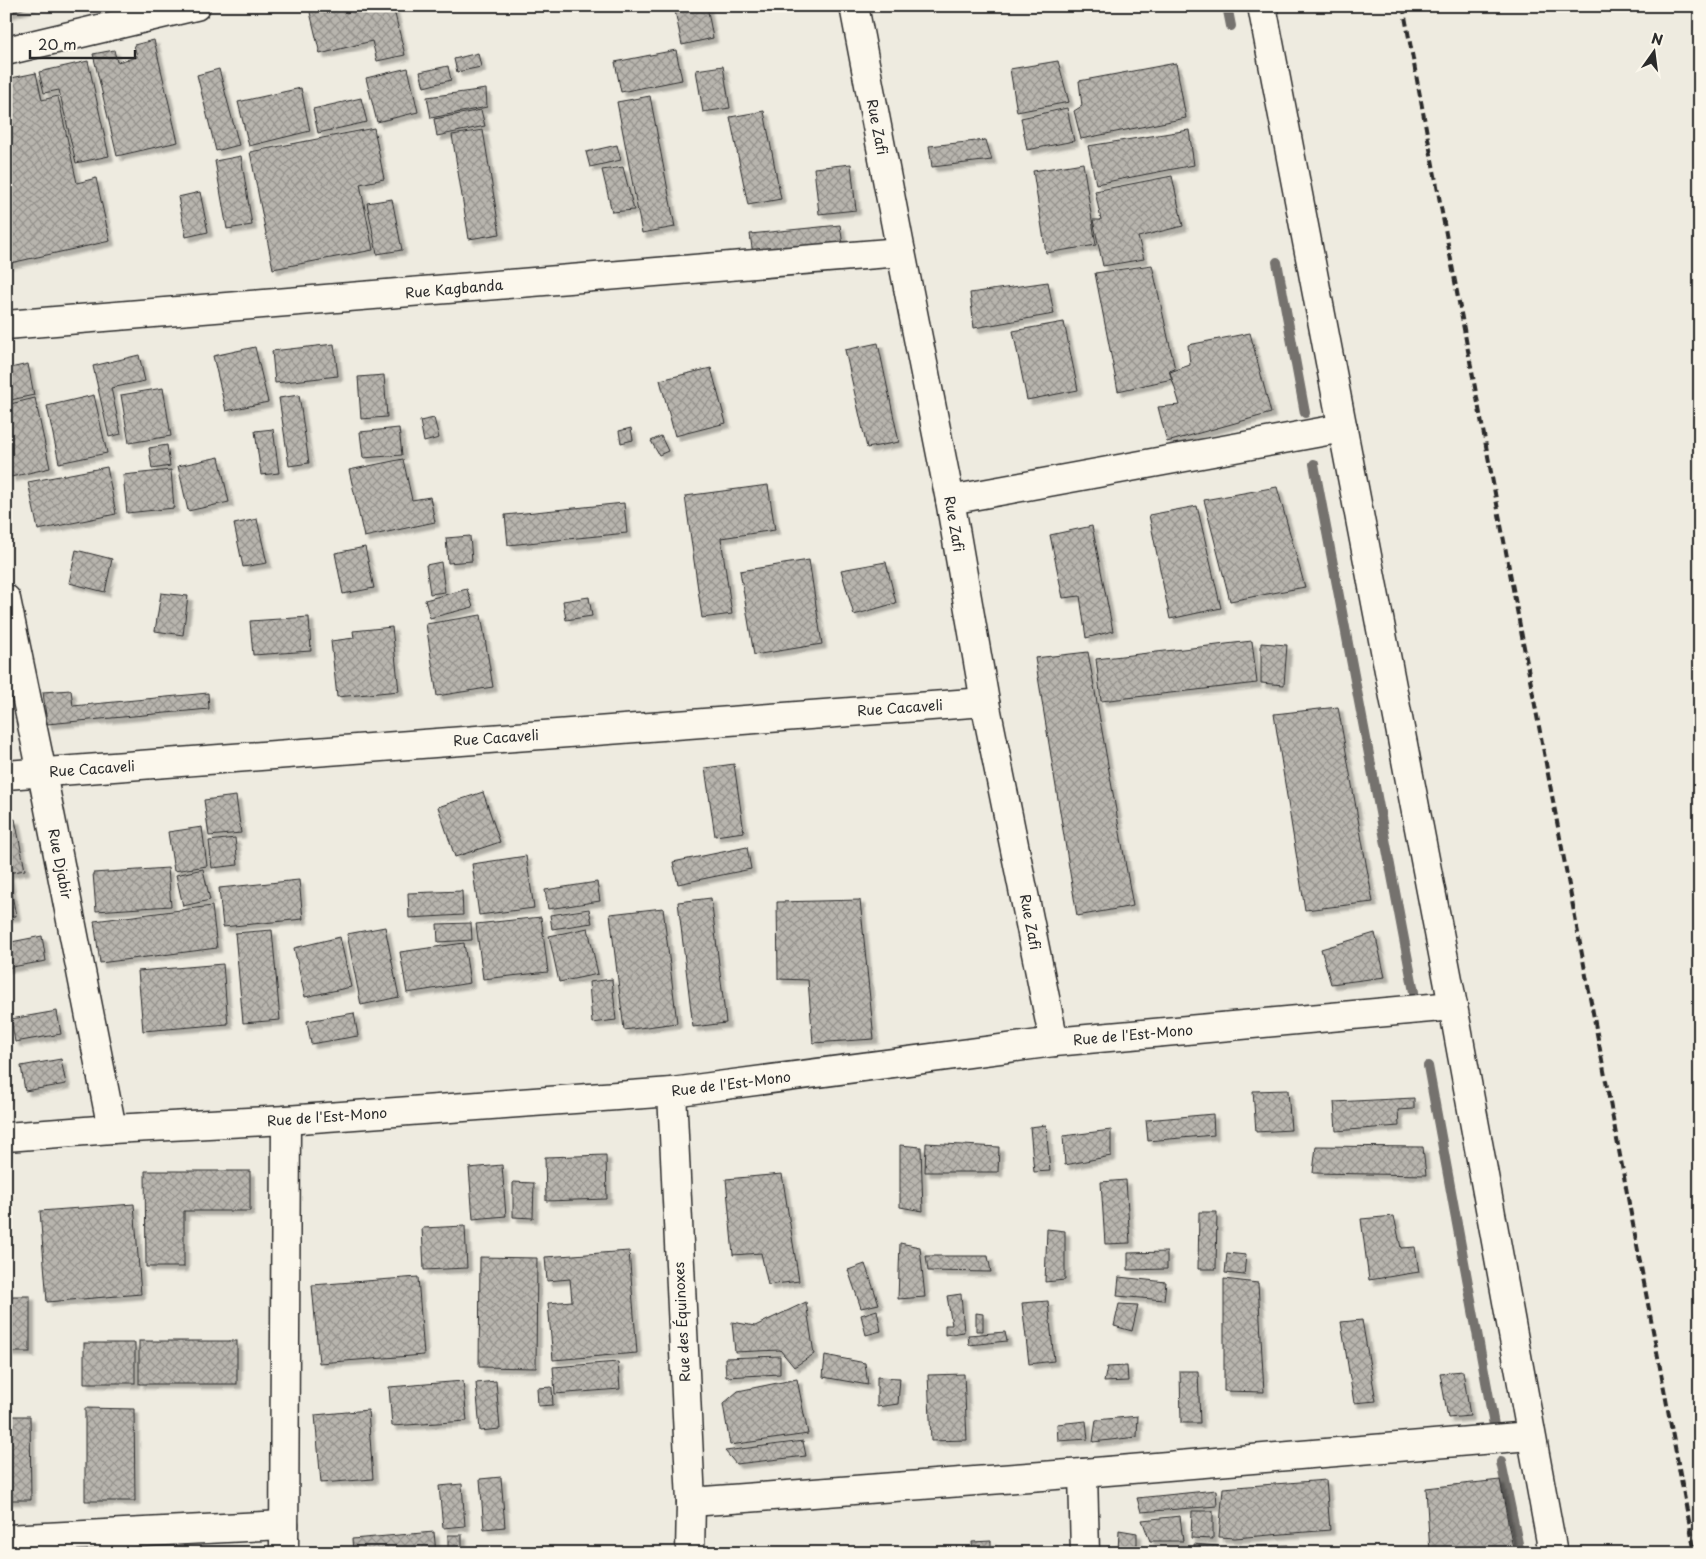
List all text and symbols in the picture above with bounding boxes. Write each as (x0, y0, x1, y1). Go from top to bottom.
text: N (1649, 27, 1665, 50)
scale bar (30, 28, 135, 60)
north arrow (1628, 28, 1678, 78)
text: 20 m (38, 32, 77, 55)
street label: Rue Zafi (862, 97, 893, 157)
street label: Rue Kagbanda (404, 274, 504, 303)
street label: Rue Zafi (939, 494, 970, 554)
street label: Rue Cacaveli (856, 694, 944, 721)
street label: Rue Cacaveli (452, 724, 540, 751)
street label: Rue Cacaveli (48, 755, 136, 782)
street label: Rue Djabir (43, 827, 78, 902)
street label: Rue Zafi (1015, 892, 1046, 952)
street label: Rue de l'Est-Mono (1072, 1019, 1194, 1050)
street label: Rue de l'Est-Mono (670, 1066, 792, 1101)
street label: Rue de l'Est-Mono (266, 1102, 388, 1131)
street label: Rue des Équinoxes (668, 1261, 695, 1383)

